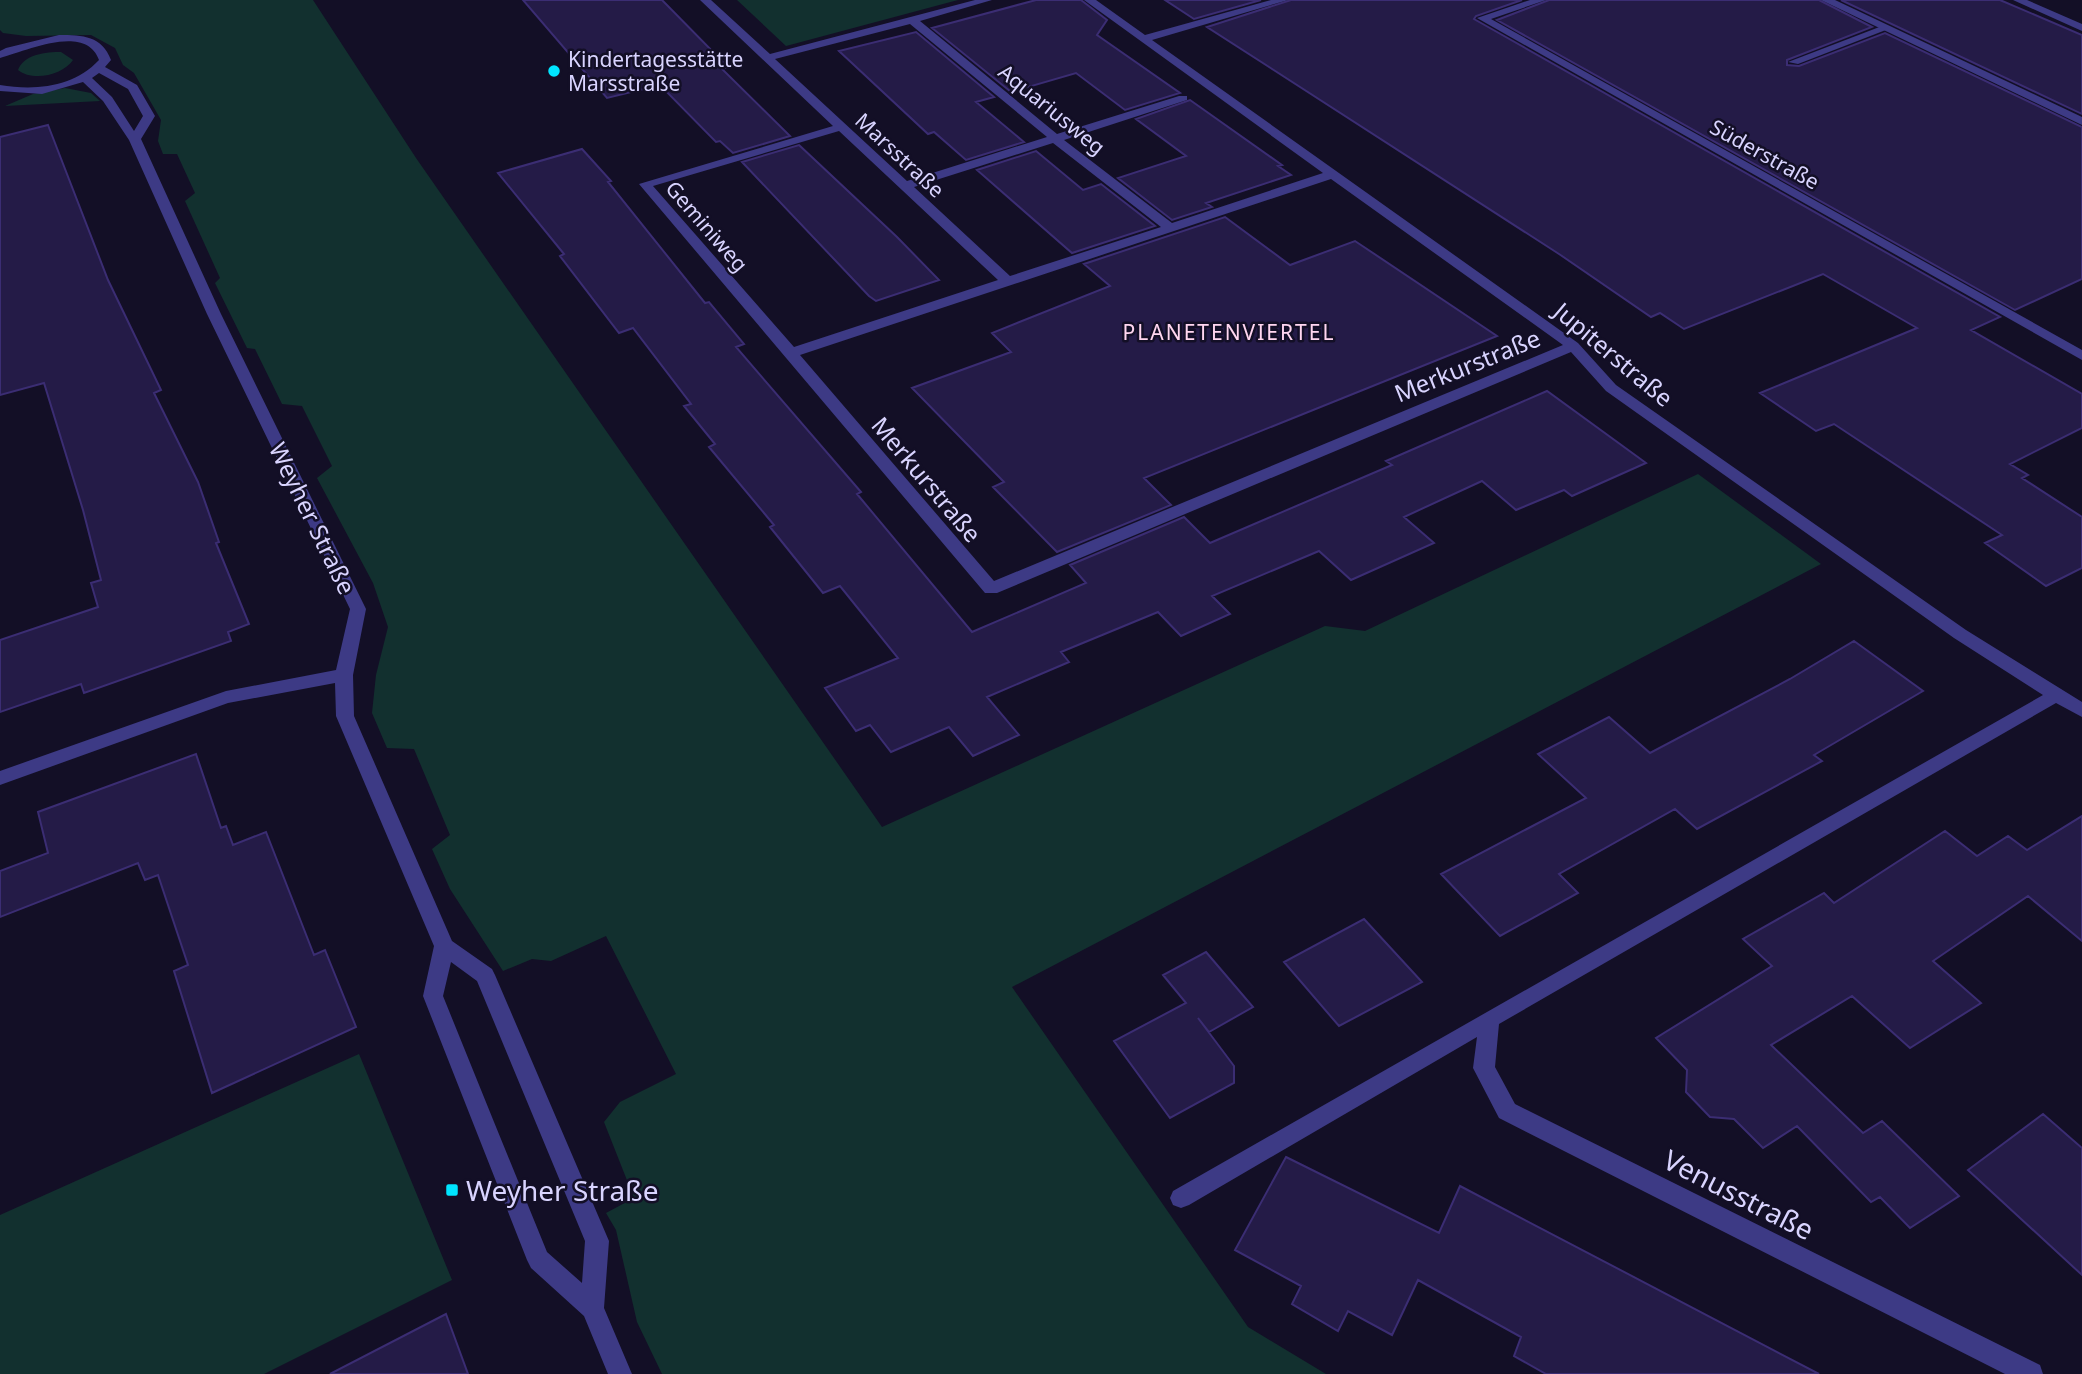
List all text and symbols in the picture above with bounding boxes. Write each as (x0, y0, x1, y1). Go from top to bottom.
place label: Kindertagesstätte Marsstraße (568, 45, 743, 97)
street label: Aquariusweg (993, 57, 1111, 161)
marker: Kindertagesstätte Marsstraße (546, 63, 562, 79)
street label: Marsstraße (849, 106, 951, 204)
street label: Süderstraße (1705, 112, 1825, 196)
street label: Geminiweg (660, 175, 754, 277)
street label: Jupiterstraße (1546, 293, 1681, 414)
district label: PLANETENVIERTEL (1123, 318, 1335, 346)
street label: Merkurstraße (1389, 321, 1545, 409)
street label: Merkurstraße (865, 409, 989, 549)
street label: Weyher Straße (262, 437, 364, 599)
street label: Venusstraße (1657, 1140, 1821, 1248)
place label: Weyher Straße (466, 1171, 659, 1209)
marker: Weyher Straße (444, 1182, 460, 1198)

